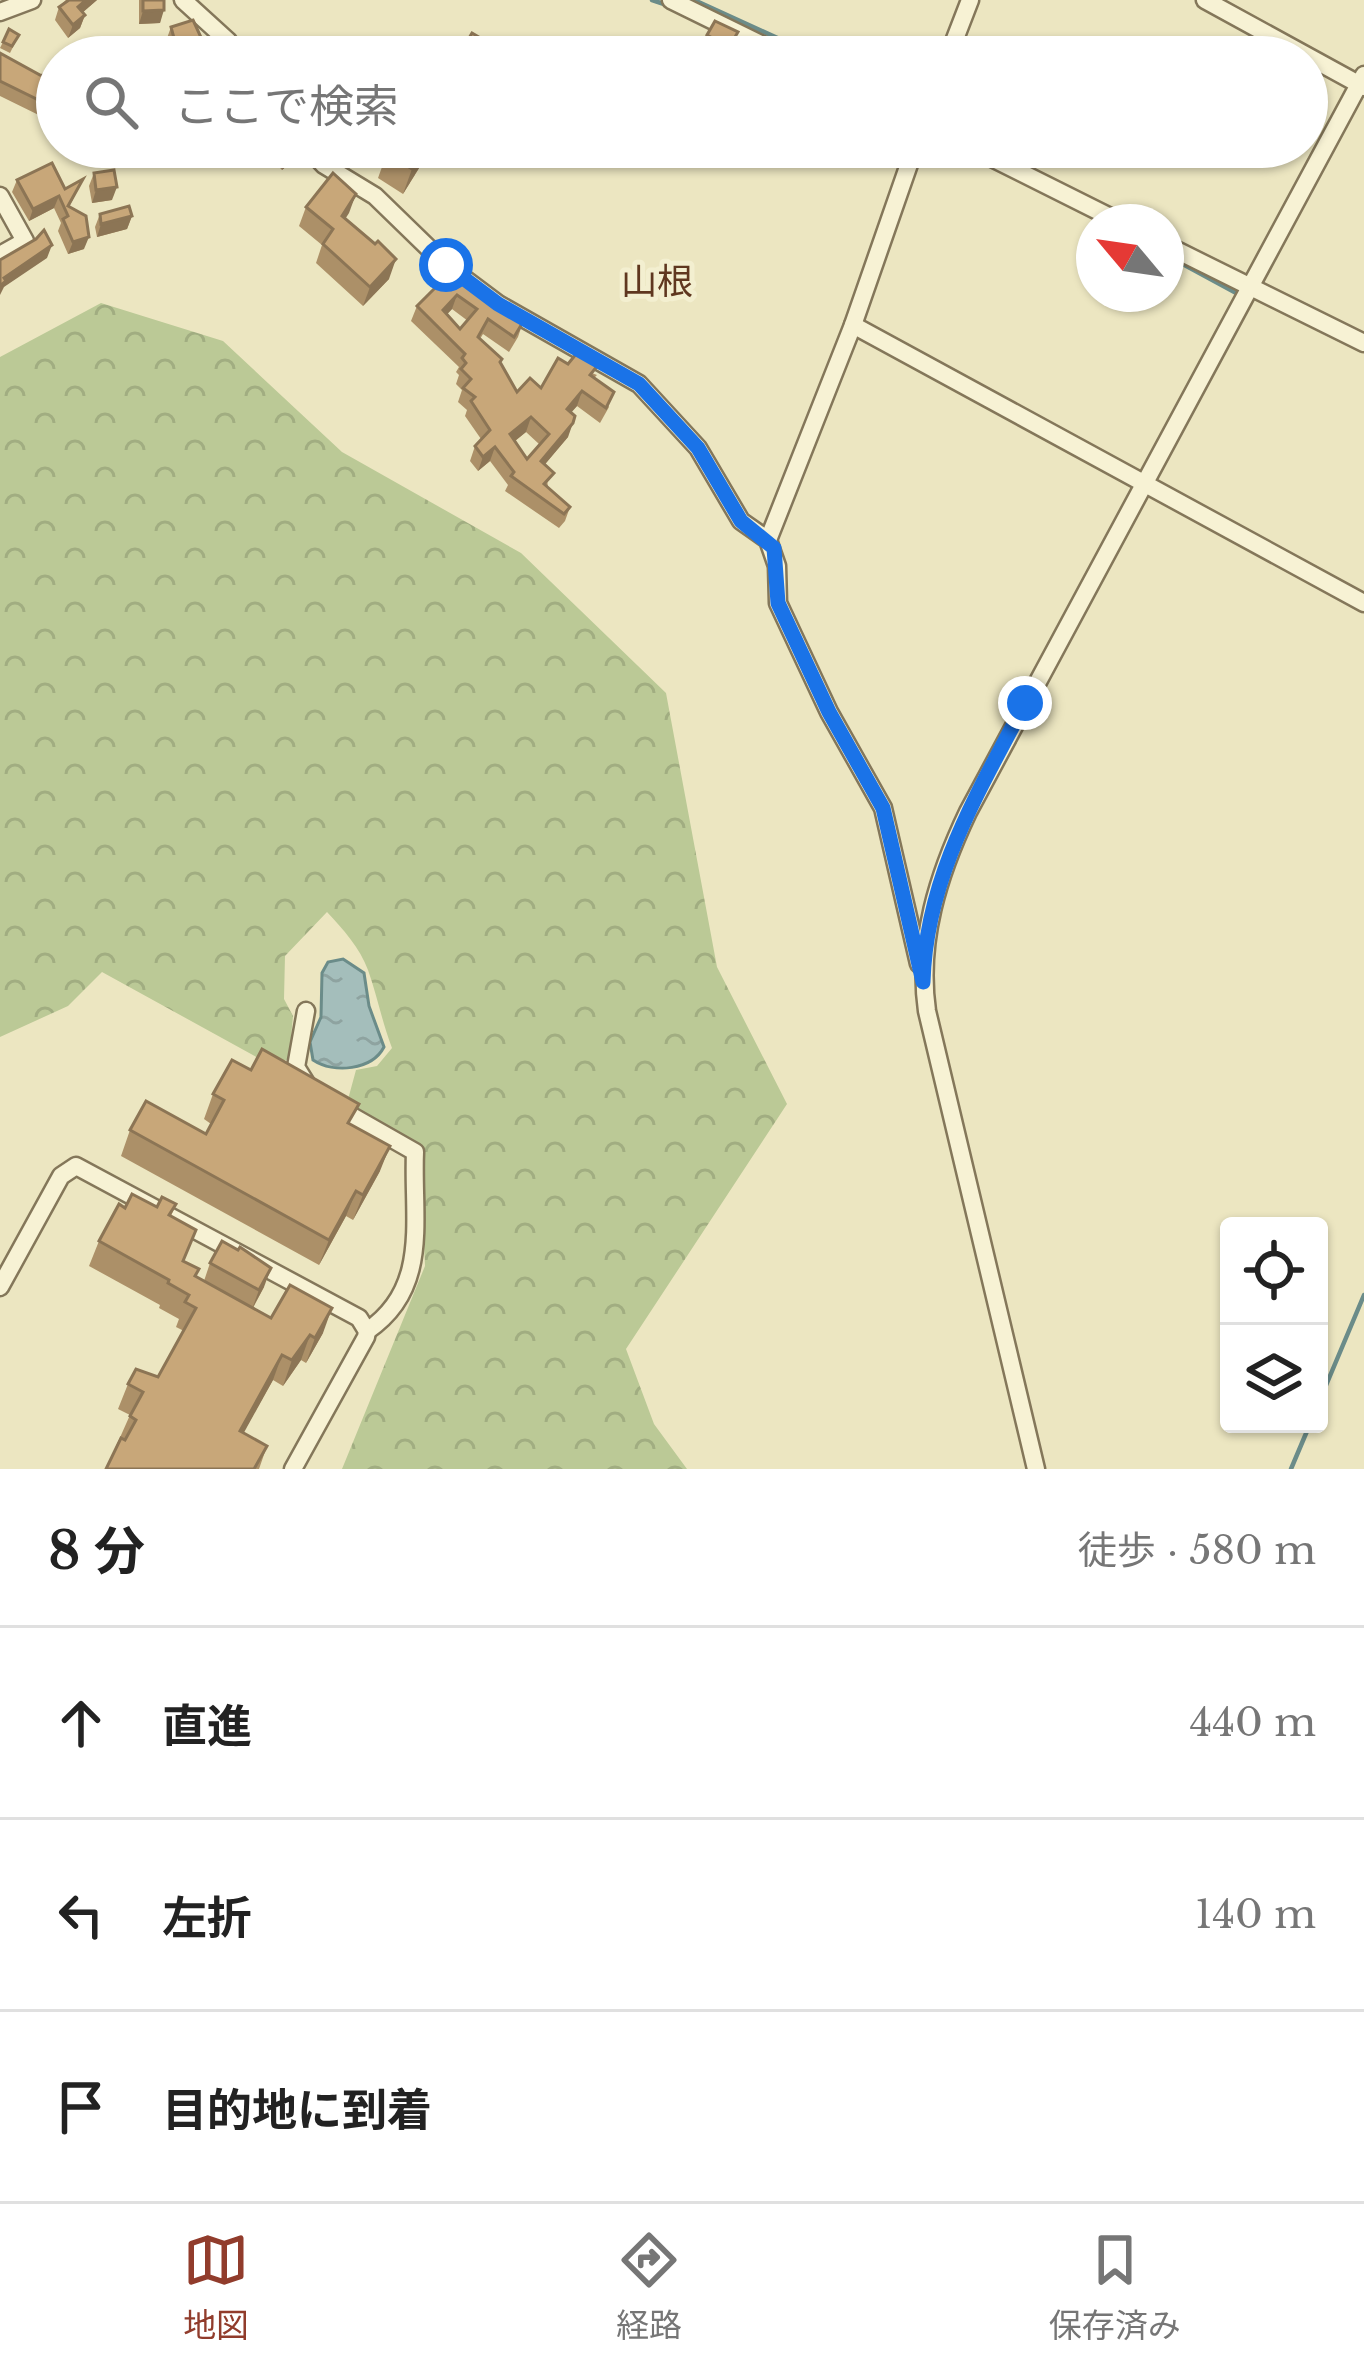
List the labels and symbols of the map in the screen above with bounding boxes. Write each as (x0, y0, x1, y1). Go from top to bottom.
north arrow (1076, 204, 1184, 312)
route start (419, 238, 473, 292)
district label: 山根 (621, 259, 693, 304)
route end (998, 676, 1052, 730)

